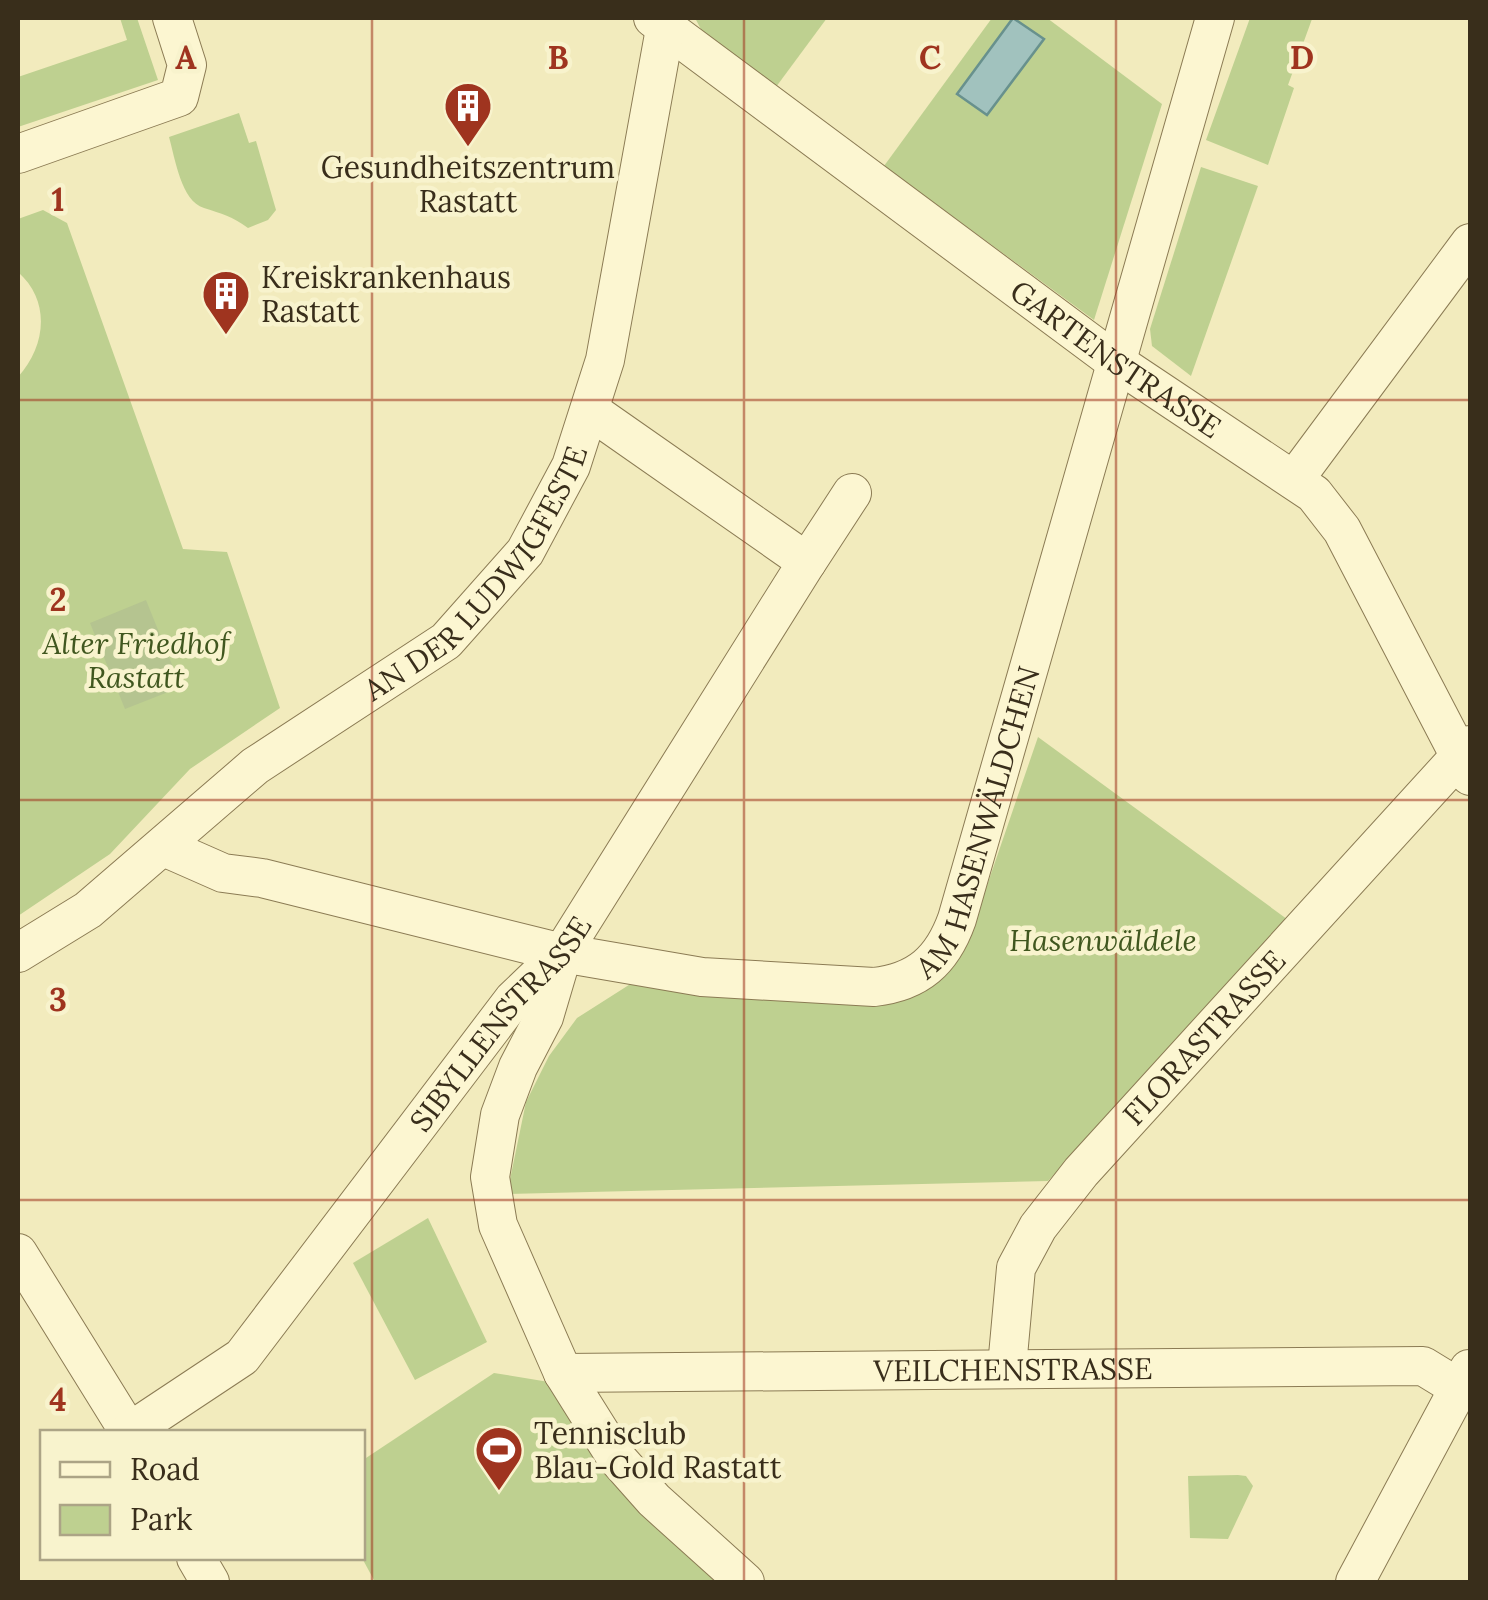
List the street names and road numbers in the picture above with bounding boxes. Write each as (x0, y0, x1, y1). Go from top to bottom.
street label: GARTENSTRASSE (1003, 271, 1229, 446)
street label: AN DER LUDWIGFESTE (356, 441, 595, 709)
street label: AM HASENWÄLDCHEN (907, 662, 1047, 987)
street label: SIBYLLENSTRASSE (401, 909, 600, 1139)
street label: FLORASTRASSE (1114, 942, 1293, 1133)
street label: VEILCHENSTRASSE (872, 1349, 1153, 1389)

